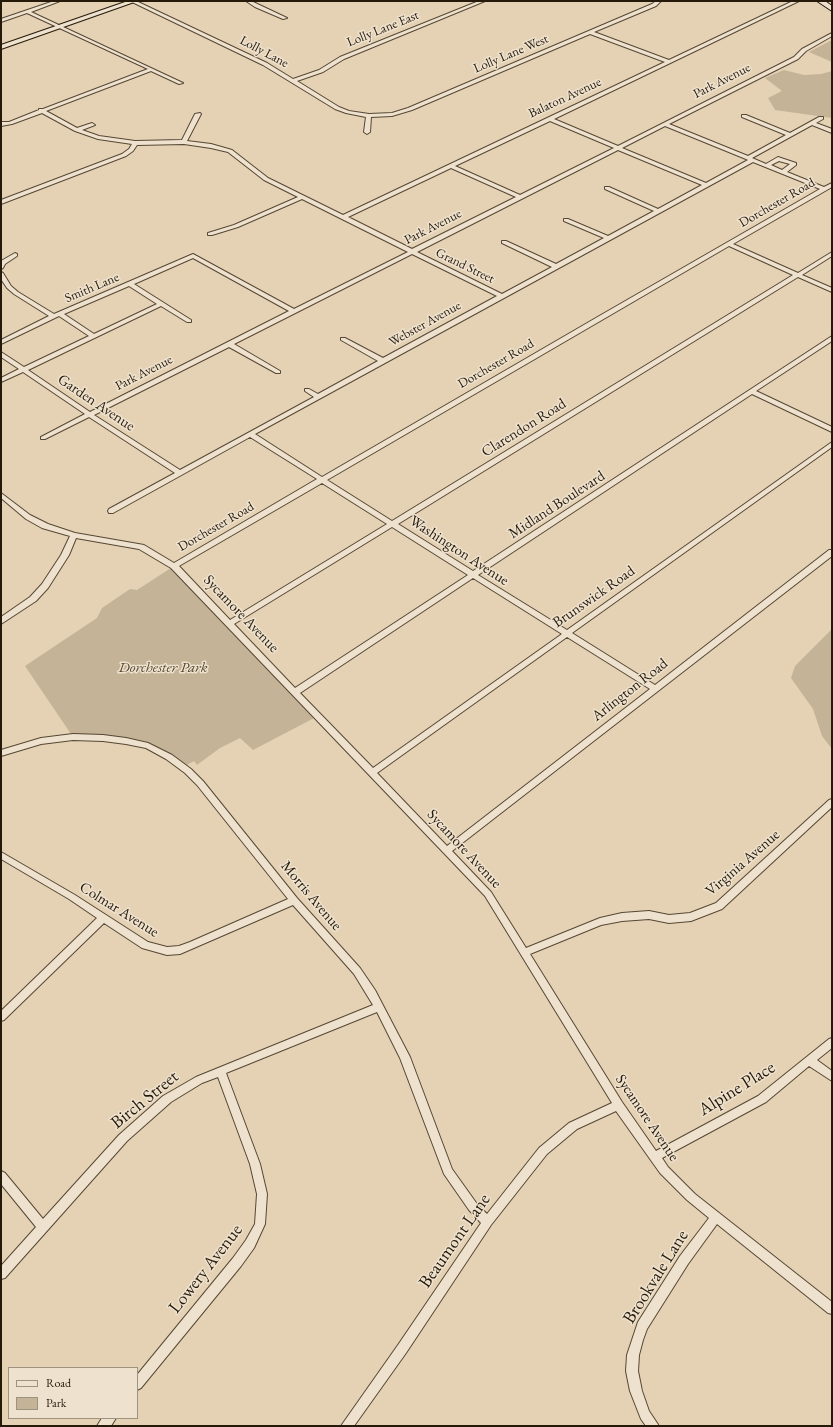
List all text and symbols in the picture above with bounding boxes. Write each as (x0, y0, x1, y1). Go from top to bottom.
street label: Lolly Lane East (345, 8, 421, 50)
street label: Lolly Lane West (471, 31, 551, 77)
street label: Lolly Lane (237, 33, 291, 71)
street label: Park Avenue (691, 60, 753, 102)
street label: Balaton Avenue (526, 74, 604, 122)
street label: Dorchester Road (736, 175, 818, 231)
street label: Park Avenue (402, 206, 464, 248)
street label: Grand Street (433, 245, 497, 287)
street label: Smith Lane (63, 270, 121, 306)
street label: Webster Avenue (386, 298, 464, 350)
street label: Dorchester Road (455, 336, 537, 392)
street label: Park Avenue (113, 352, 175, 394)
street label: Garden Avenue (54, 371, 138, 435)
street label: Clarendon Road (478, 395, 570, 461)
street label: Midland Boulevard (505, 467, 609, 543)
street label: Dorchester Road (175, 499, 257, 555)
street label: Washington Avenue (406, 512, 512, 590)
street label: Brunswick Road (550, 562, 638, 632)
street label: Sycamore Avenue (199, 571, 283, 657)
street label: Arlington Road (588, 655, 672, 725)
park label: Dorchester Park (118, 659, 208, 677)
street label: Sycamore Avenue (423, 806, 505, 892)
street label: Virginia Avenue (702, 826, 784, 900)
street label: Morris Avenue (277, 858, 345, 934)
street label: Colmar Avenue (76, 878, 162, 942)
street label: Alpine Place (695, 1057, 779, 1121)
street label: Birch Street (107, 1066, 183, 1134)
street label: Sycamore Avenue (611, 1071, 683, 1165)
street label: Beaumont Lane (415, 1190, 495, 1292)
street label: Lowery Avenue (164, 1220, 248, 1318)
street label: Brookvale Lane (619, 1226, 693, 1328)
legend (8, 1367, 138, 1419)
text: Road (46, 1375, 71, 1391)
text: Park (46, 1395, 66, 1411)

